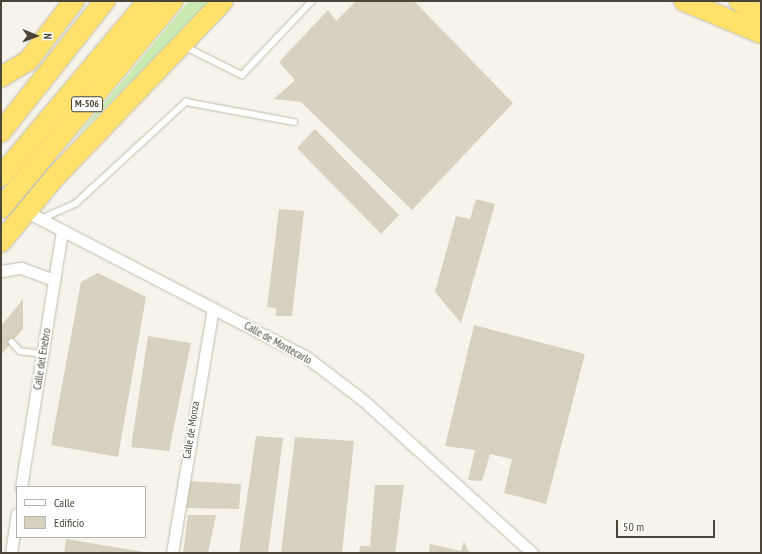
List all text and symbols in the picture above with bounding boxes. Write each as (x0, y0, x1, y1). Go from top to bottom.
north arrow (16, 16, 56, 56)
text: N (41, 33, 55, 39)
road number: M-506 (71, 96, 103, 112)
street label: Calle de Montecarlo (242, 319, 314, 367)
street label: Calle del Enebro (31, 327, 53, 391)
street label: Calle de Monza (180, 400, 202, 460)
legend (16, 486, 146, 538)
text: Calle (54, 495, 75, 510)
scale bar (618, 512, 717, 538)
text: Edificio (54, 515, 84, 530)
text: 50 m (623, 519, 644, 534)

